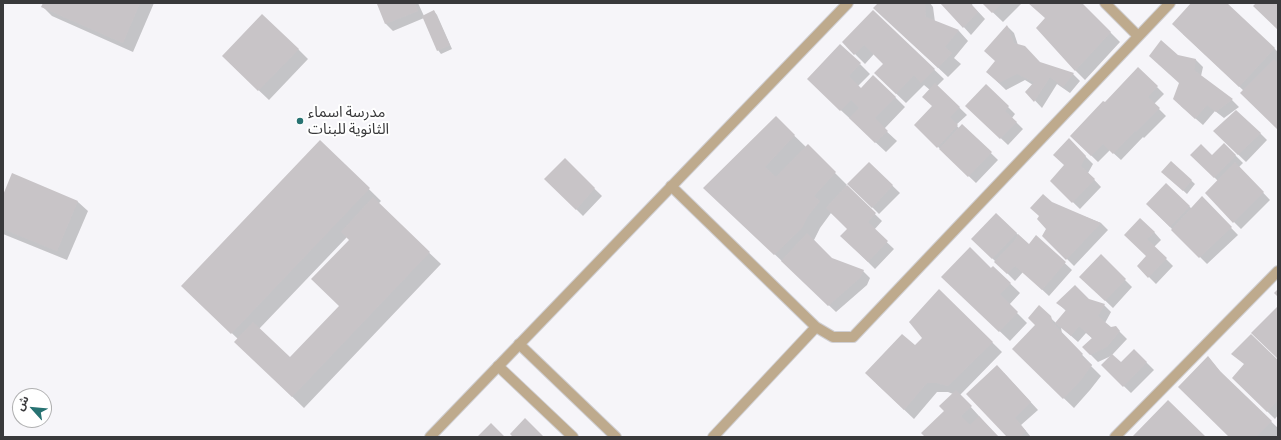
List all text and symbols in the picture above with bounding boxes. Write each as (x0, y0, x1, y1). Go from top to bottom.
place label: مدرسة اسماء الثانوية للبنات (308, 103, 389, 138)
marker: مدرسة اسماء الثانوية للبنات (295, 116, 305, 126)
north arrow (12, 388, 52, 428)
text: ش (13, 393, 31, 412)

